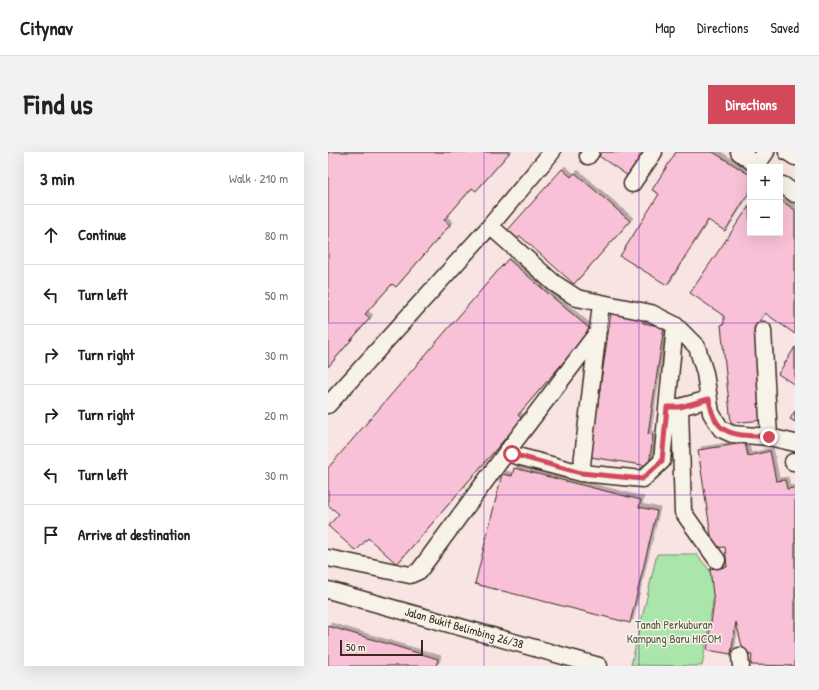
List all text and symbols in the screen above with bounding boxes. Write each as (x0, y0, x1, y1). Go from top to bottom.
text: Citynav (20, 15, 73, 41)
text: Map (655, 18, 675, 37)
text: Directions (697, 18, 748, 37)
text: Saved (770, 18, 799, 37)
text: Find us (24, 85, 93, 123)
button: Directions (708, 85, 795, 124)
map controls (747, 164, 783, 236)
button: + (747, 164, 783, 200)
text: 3 min (40, 167, 75, 190)
text: Walk · 210 m (229, 169, 288, 187)
button: − (747, 200, 783, 236)
icon: ahead (40, 224, 62, 246)
text: Continue (78, 224, 126, 245)
text: 80 m (265, 226, 288, 244)
icon: left (40, 284, 62, 306)
text: Turn left (78, 284, 128, 305)
text: 50 m (265, 286, 288, 304)
icon: right (40, 344, 62, 366)
text: Turn right (78, 344, 134, 365)
text: 30 m (265, 346, 288, 364)
icon: right (40, 404, 62, 426)
text: Turn right (78, 404, 134, 425)
text: 20 m (264, 406, 288, 424)
route end (760, 428, 778, 446)
route start (503, 445, 521, 463)
icon: left (40, 464, 62, 486)
text: Turn left (78, 464, 128, 485)
text: 30 m (265, 466, 288, 484)
icon: arrive (40, 524, 62, 546)
text: Arrive at destination (78, 524, 190, 545)
street label: Jalan Bukit Belimbing 26/38 (403, 602, 525, 653)
park label: Tanah Perkuburan Kampung Baru HICOM (627, 616, 721, 647)
scale bar (340, 638, 423, 657)
text: 50 m (346, 640, 366, 654)

